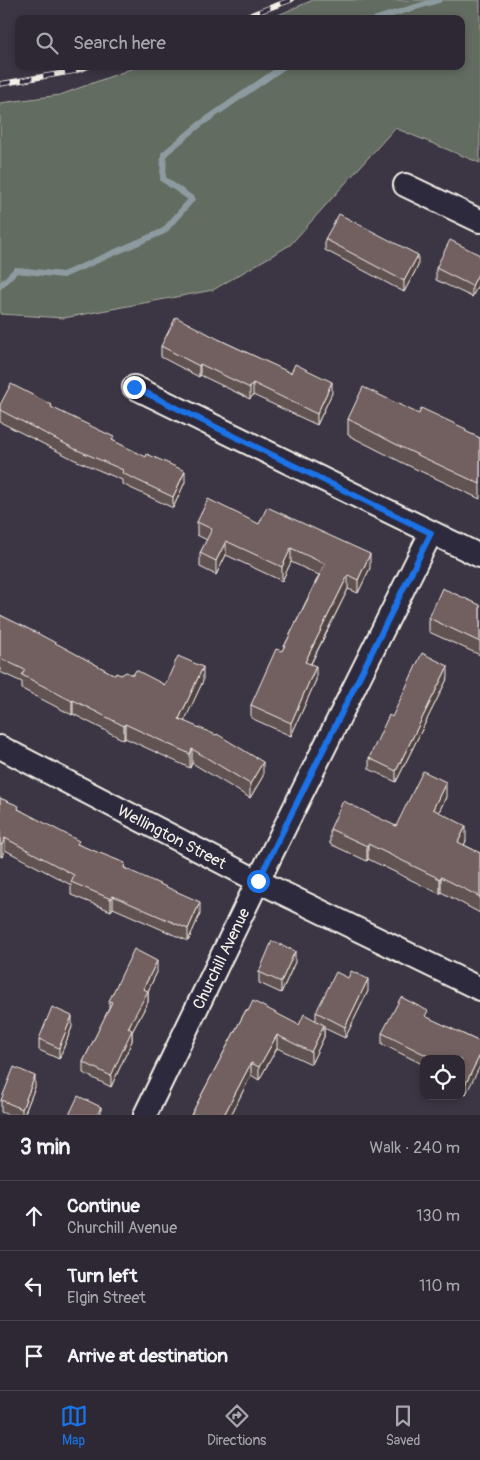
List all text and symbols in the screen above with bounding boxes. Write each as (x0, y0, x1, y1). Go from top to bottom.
search box (15, 15, 465, 70)
icon: search (33, 29, 61, 57)
text: Search here (73, 31, 166, 55)
route end (123, 376, 146, 399)
street label: Wellington Street (114, 801, 230, 874)
route start (247, 870, 270, 893)
street label: Churchill Avenue (189, 905, 255, 1013)
map controls (420, 1055, 465, 1100)
button: locate (420, 1055, 465, 1100)
text: 3 min (20, 1134, 70, 1161)
text: Walk · 240 m (369, 1138, 460, 1158)
text: Continue (67, 1194, 140, 1218)
icon: ahead (20, 1202, 48, 1230)
text: 130 m (416, 1206, 460, 1226)
text: Churchill Avenue (67, 1218, 177, 1238)
text: Turn left (67, 1264, 137, 1288)
icon: left (20, 1272, 48, 1300)
text: 110 m (419, 1276, 460, 1296)
text: Elgin Street (67, 1288, 146, 1308)
icon: arrive (20, 1342, 48, 1370)
text: Arrive at destination (67, 1344, 228, 1368)
tab: Map (60, 1402, 88, 1449)
tab: Directions (207, 1402, 266, 1449)
tab: Saved (386, 1402, 420, 1449)

